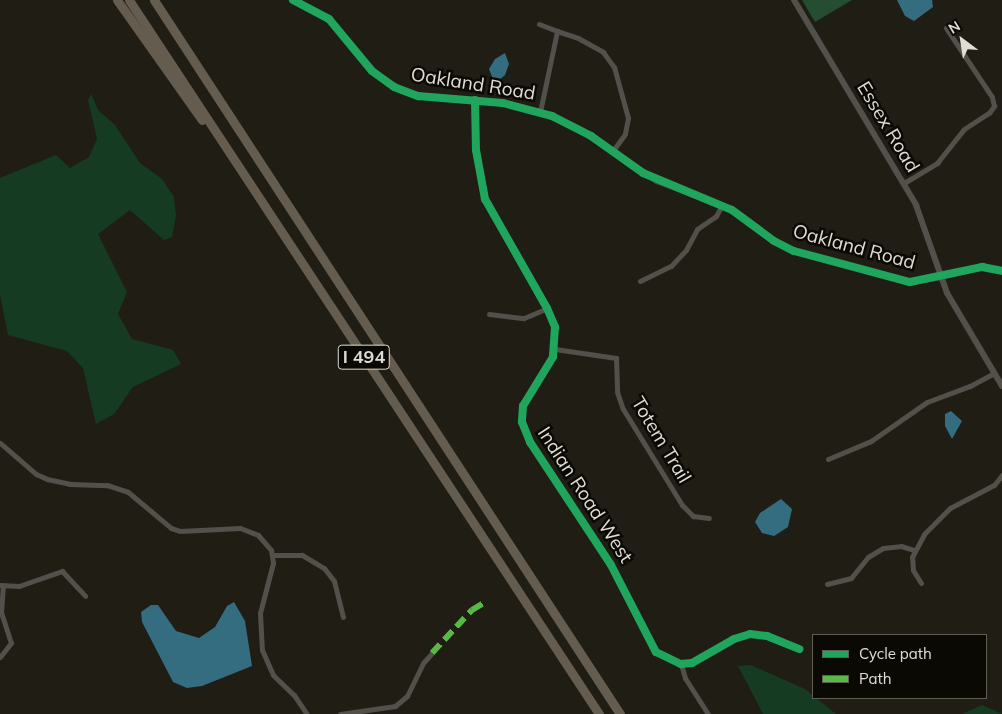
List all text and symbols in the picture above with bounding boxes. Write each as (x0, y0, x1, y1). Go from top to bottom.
north arrow (937, 15, 987, 65)
text: N (945, 17, 963, 38)
street label: Oakland Road (409, 63, 537, 105)
street label: Essex Road (852, 77, 924, 177)
street label: Oakland Road (790, 220, 918, 274)
road number: I 494 (338, 342, 390, 372)
street label: Totem Trail (626, 393, 696, 487)
street label: Indian Road West (533, 423, 637, 567)
legend (812, 634, 987, 699)
text: Cycle path (859, 644, 932, 663)
text: Path (859, 669, 891, 688)

